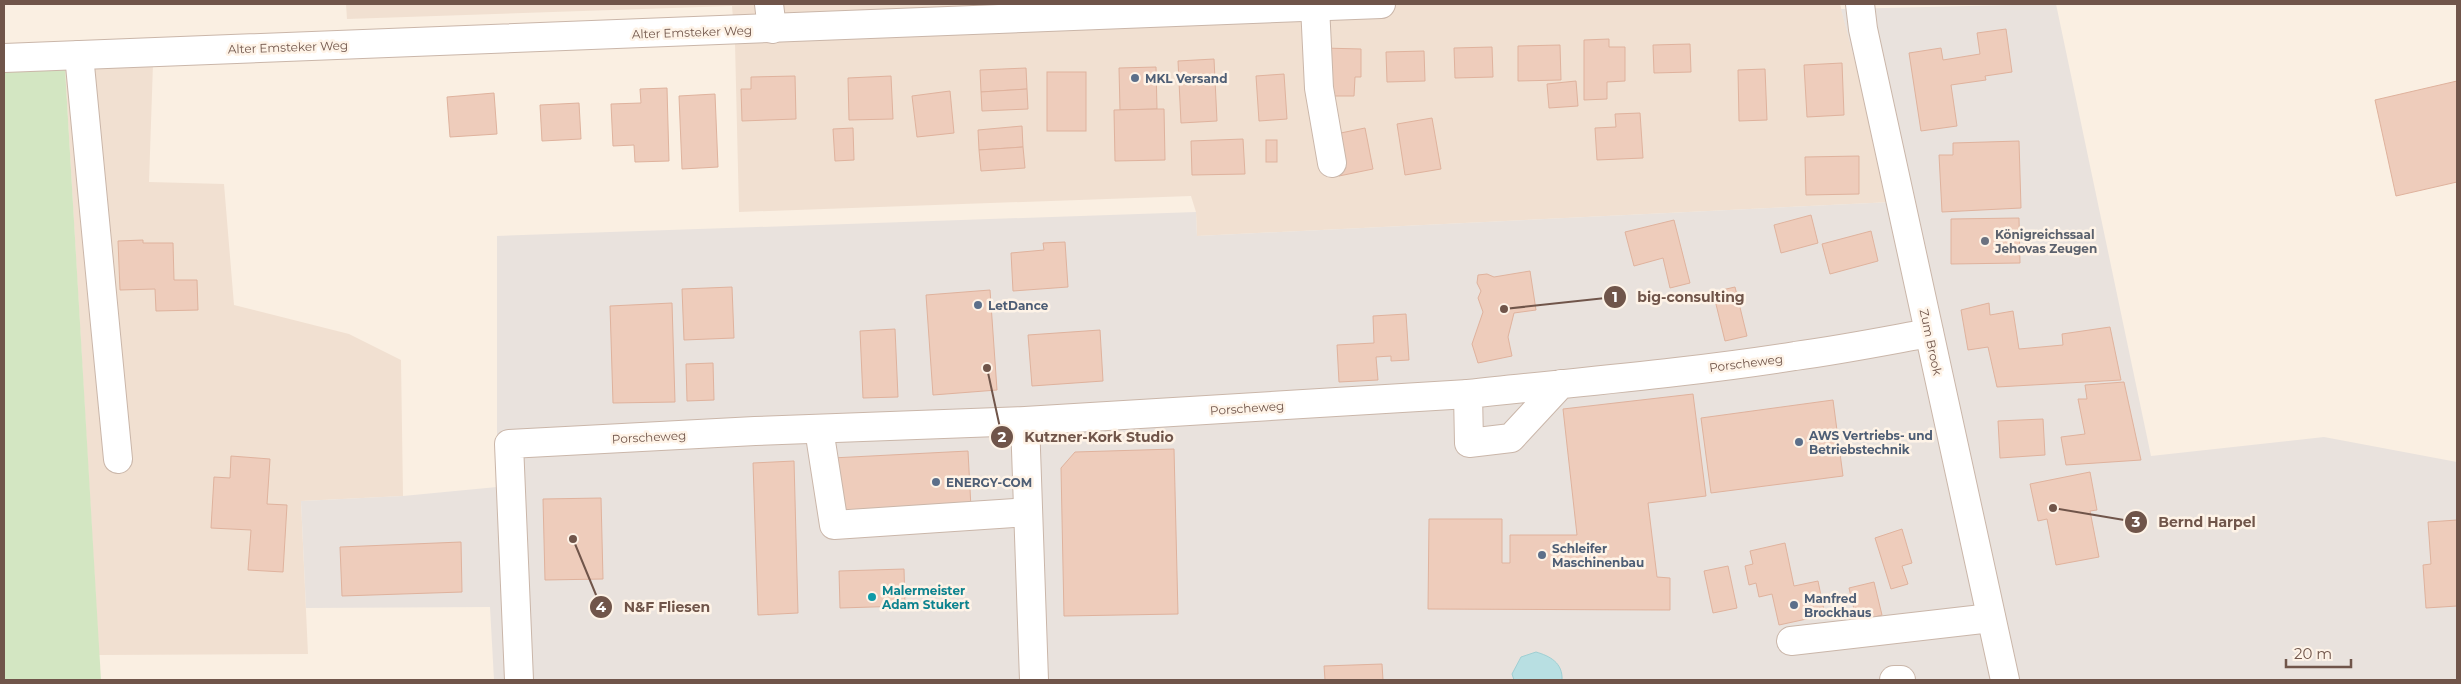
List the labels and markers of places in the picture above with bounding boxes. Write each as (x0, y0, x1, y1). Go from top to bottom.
place label: MKL Versand (1145, 71, 1227, 86)
marker: MKL Versand (1129, 72, 1141, 84)
place label: Königreichssaal Jehovas Zeugen (1994, 227, 2097, 256)
marker: Königreichssaal Jehovas Zeugen (1979, 235, 1991, 247)
callout: big-consulting (1602, 283, 1755, 312)
place label: LetDance (988, 298, 1049, 313)
marker: LetDance (972, 299, 984, 311)
callout: Kutzner-Kork Studio (989, 422, 1184, 451)
place label: AWS Vertriebs- und Betriebstechnik (1808, 428, 1933, 457)
marker: AWS Vertriebs- und Betriebstechnik (1793, 436, 1805, 448)
place label: ENERGY-COM (946, 475, 1032, 490)
marker: ENERGY-COM (930, 476, 942, 488)
callout: Bernd Harpel (2123, 508, 2266, 537)
place label: Schleifer Maschinenbau (1552, 541, 1644, 570)
marker: Schleifer Maschinenbau (1536, 549, 1548, 561)
place label: Malermeister Adam Stukert (881, 583, 970, 612)
marker: Malermeister Adam Stukert (866, 591, 878, 603)
place label: Manfred Brockhaus (1804, 591, 1872, 620)
callout: N&F Fliesen (588, 593, 720, 622)
marker: Manfred Brockhaus (1788, 599, 1800, 611)

